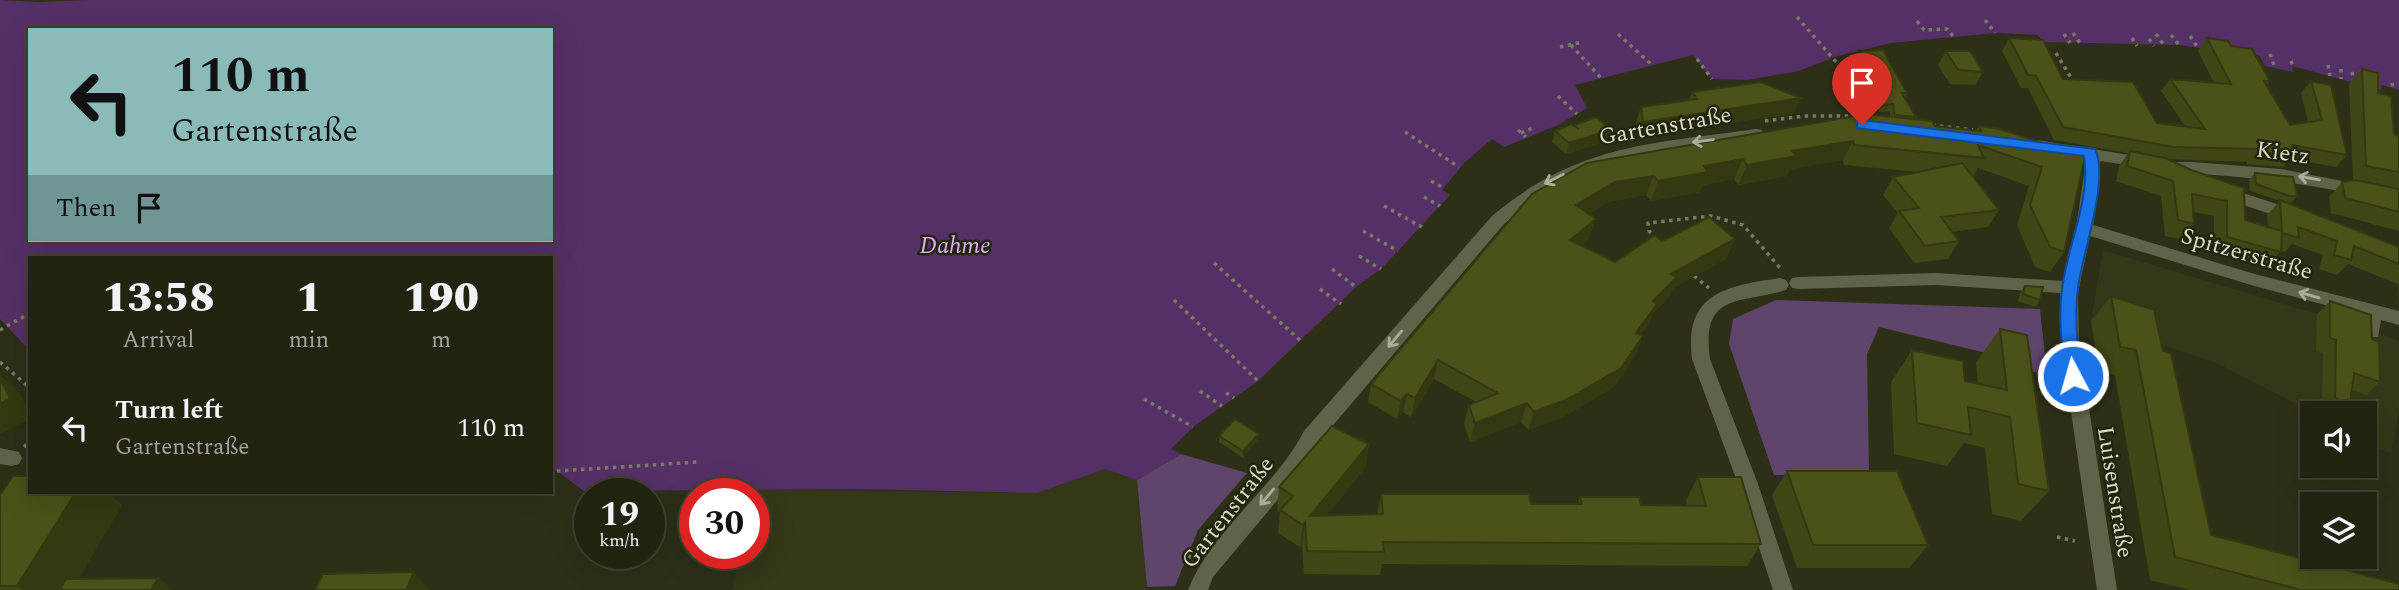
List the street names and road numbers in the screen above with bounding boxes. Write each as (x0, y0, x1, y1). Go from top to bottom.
street label: Gartenstraße (1596, 98, 1734, 155)
street label: Kietz (2254, 132, 2312, 175)
street label: Spitzerstraße (2177, 219, 2316, 290)
street label: Luisenstraße (2087, 424, 2142, 561)
street label: Gartenstraße (1173, 449, 1283, 577)

